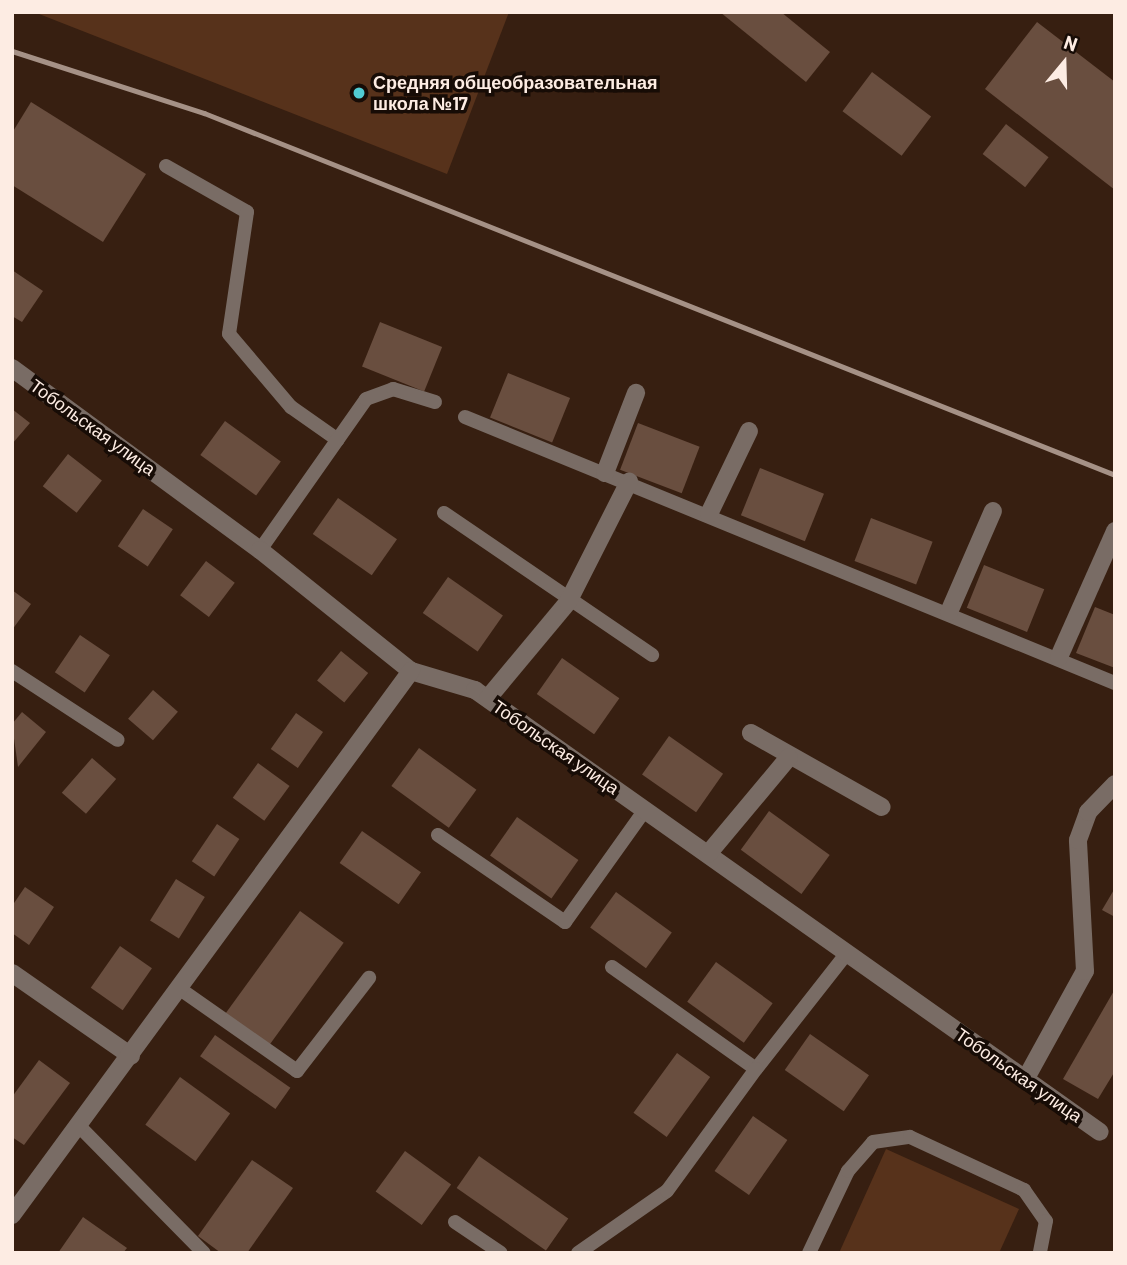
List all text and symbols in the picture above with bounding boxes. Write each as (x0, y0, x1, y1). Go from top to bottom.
north arrow (1029, 28, 1099, 98)
text: N (1061, 30, 1081, 56)
place label: Средняя общеобразовательная школа №17 (373, 72, 658, 114)
marker: Средняя общеобразовательная школа №17 (351, 85, 367, 101)
street label: Тобольская улица (26, 374, 160, 480)
street label: Тобольская улица (489, 695, 623, 799)
street label: Тобольская улица (952, 1023, 1086, 1127)

